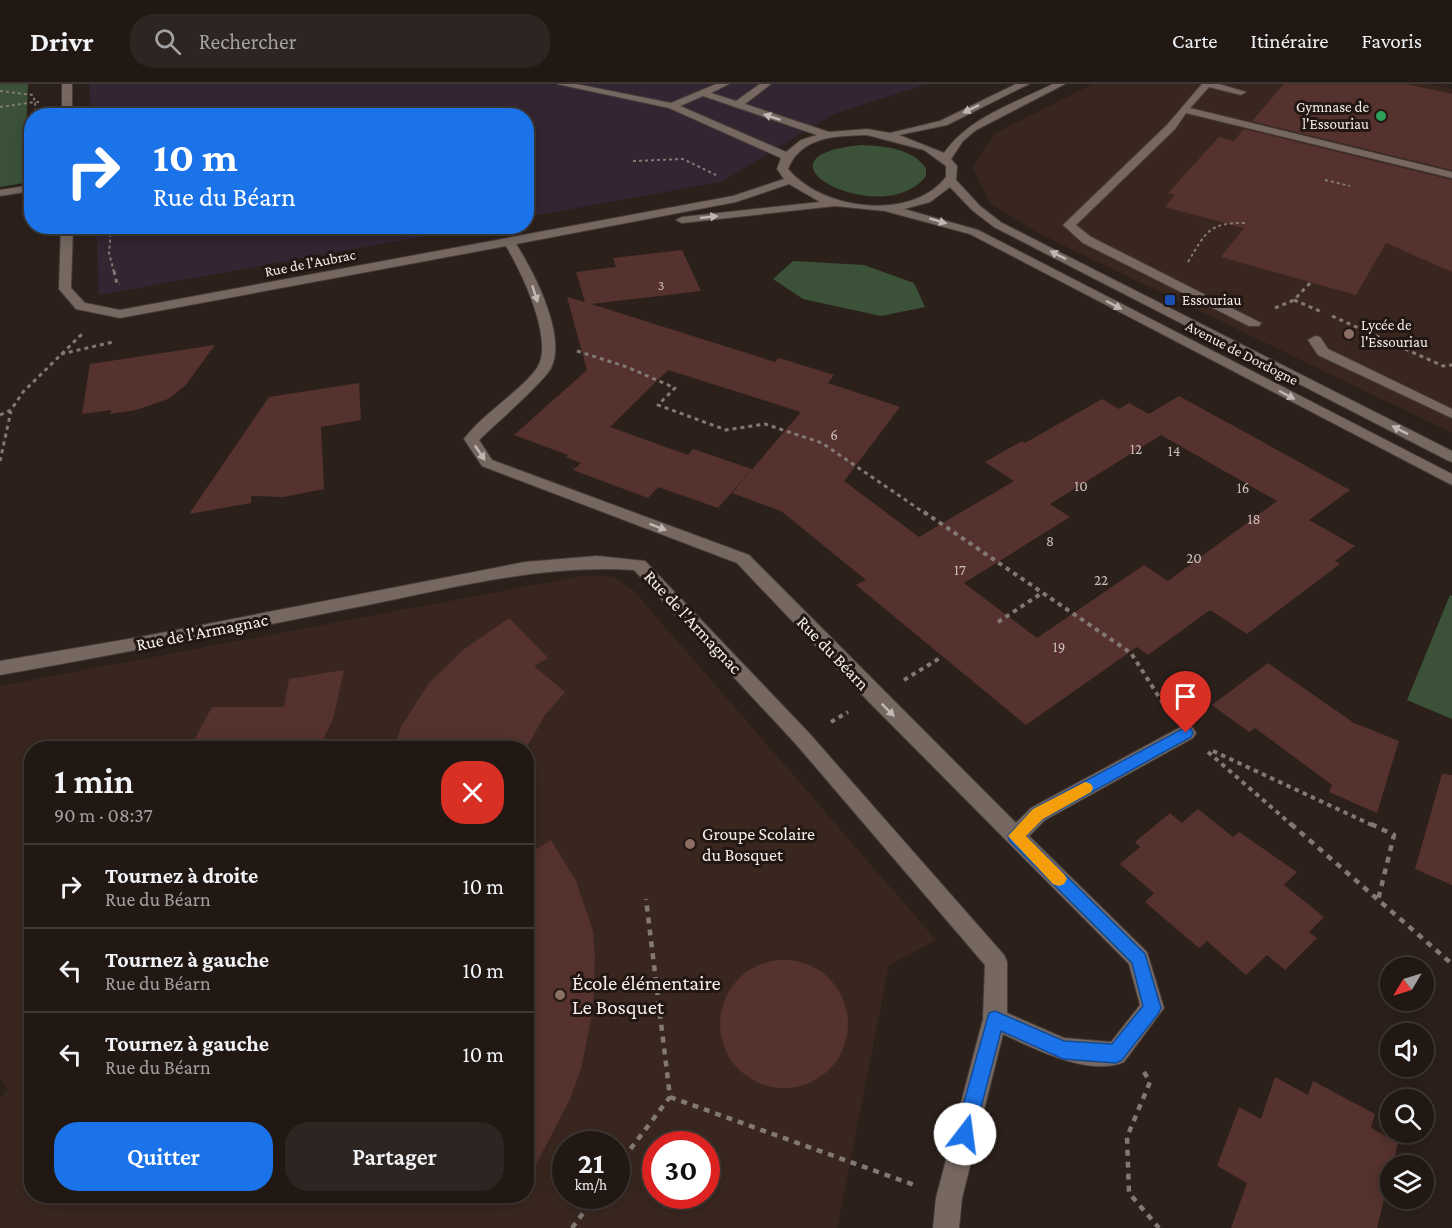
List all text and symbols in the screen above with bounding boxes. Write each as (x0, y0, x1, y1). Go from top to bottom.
search box (130, 14, 550, 68)
icon: search (151, 25, 184, 58)
text: Drivr (30, 26, 94, 57)
text: Rechercher (199, 29, 296, 54)
text: Carte (1172, 29, 1218, 53)
text: Itinéraire (1251, 29, 1328, 53)
text: Favoris (1361, 29, 1422, 53)
place label: Gymnase de l'Essouriau (1296, 99, 1369, 132)
one-way arrow (963, 105, 980, 114)
marker: Gymnase de l'Essouriau (1374, 109, 1388, 123)
one-way arrow (763, 111, 781, 121)
icon: right (54, 132, 132, 210)
text: 10 m (153, 133, 238, 180)
text: Rue du Béarn (153, 182, 296, 212)
one-way arrow (699, 213, 718, 222)
one-way arrow (930, 217, 948, 226)
street label: Rue de l'Aubrac (263, 246, 358, 280)
one-way arrow (1049, 250, 1066, 260)
house number: 3 (658, 277, 664, 293)
one-way arrow (531, 285, 540, 303)
place label: Essouriau (1182, 292, 1242, 308)
marker: Essouriau (1163, 293, 1177, 307)
one-way arrow (1106, 300, 1123, 310)
place label: Lycée de l'Essouriau (1361, 317, 1428, 350)
street label: Avenue de Dordogne (1183, 318, 1301, 389)
marker: Lycée de l'Essouriau (1342, 327, 1356, 341)
one-way arrow (1279, 390, 1296, 400)
one-way arrow (1391, 425, 1409, 435)
house number: 6 (830, 427, 838, 443)
house number: 12 (1130, 441, 1142, 457)
house number: 14 (1168, 443, 1180, 459)
one-way arrow (474, 444, 486, 460)
house number: 10 (1074, 478, 1088, 494)
house number: 16 (1237, 480, 1249, 496)
house number: 18 (1247, 511, 1261, 527)
one-way arrow (649, 523, 667, 532)
house number: 8 (1046, 533, 1054, 549)
house number: 20 (1186, 550, 1202, 566)
house number: 17 (954, 562, 966, 578)
street label: Rue de l'Armagnac (640, 566, 746, 678)
house number: 22 (1094, 572, 1108, 588)
street label: Rue de l'Armagnac (134, 609, 270, 655)
street label: Rue du Béarn (793, 612, 873, 694)
house number: 19 (1053, 639, 1065, 655)
pin (1160, 671, 1211, 733)
icon: arrive (1169, 680, 1202, 713)
one-way arrow (881, 702, 895, 716)
text: 1 min (54, 761, 134, 801)
button: close (441, 761, 504, 824)
text: 90 m · 08:37 (54, 804, 153, 826)
place label: Groupe Scolaire du Bosquet (702, 824, 815, 865)
marker: Groupe Scolaire du Bosquet (683, 837, 697, 851)
text: Tournez à droite (105, 863, 258, 888)
icon: right (54, 870, 87, 903)
text: 10 m (462, 874, 504, 899)
text: Rue du Béarn (105, 888, 211, 910)
text: Tournez à gauche (105, 947, 269, 972)
icon: left (54, 954, 87, 987)
north arrow (1380, 957, 1434, 1011)
map controls (1380, 957, 1434, 1209)
text: 10 m (462, 958, 504, 983)
place label: École élémentaire Le Bosquet (572, 971, 721, 1019)
text: Rue du Béarn (105, 972, 211, 994)
marker: École élémentaire Le Bosquet (553, 988, 567, 1002)
button: sound (1380, 1023, 1434, 1077)
text: Tournez à gauche (105, 1031, 269, 1056)
icon: left (54, 1038, 87, 1071)
text: 10 m (462, 1042, 504, 1067)
text: Rue du Béarn (105, 1056, 211, 1078)
button: search (1380, 1089, 1434, 1143)
position arrow (933, 1102, 997, 1166)
button: Quitter (54, 1122, 273, 1191)
button: Partager (285, 1122, 504, 1191)
speed limit sign: 30 (642, 1131, 720, 1209)
text: 21 (578, 1146, 604, 1179)
button: layers (1380, 1155, 1434, 1209)
text: km/h (575, 1177, 607, 1193)

